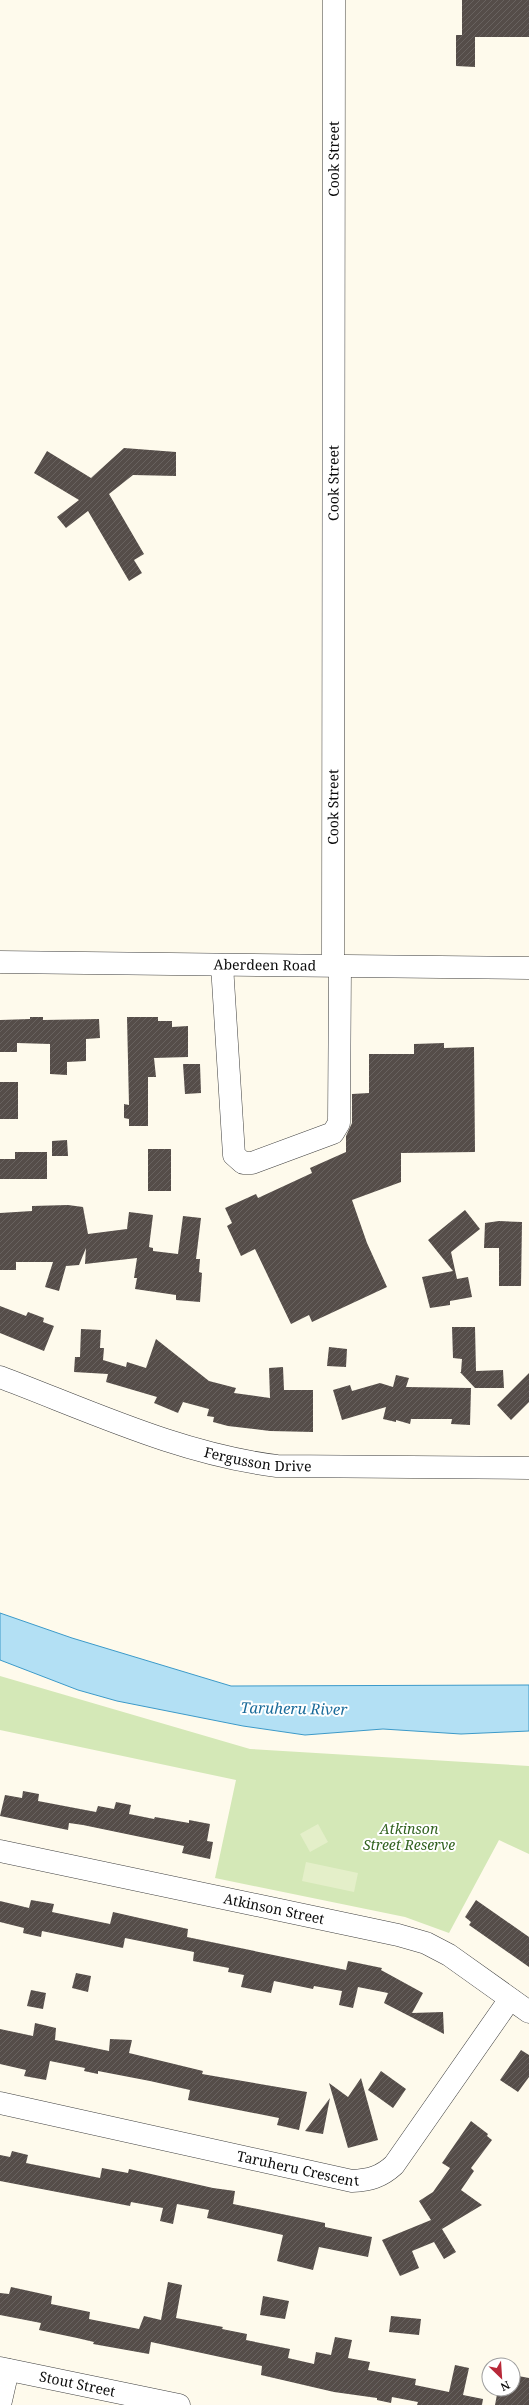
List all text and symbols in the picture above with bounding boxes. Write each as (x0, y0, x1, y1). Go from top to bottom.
street label: Cook Street (324, 121, 343, 197)
street label: Cook Street (323, 445, 343, 521)
street label: Cook Street (323, 769, 342, 845)
street label: Aberdeen Road (214, 954, 317, 975)
street label: Fergusson Drive (202, 1442, 312, 1475)
water label: Taruheru River (240, 1697, 349, 1719)
park label: Atkinson Street Reserve (363, 1819, 455, 1854)
street label: Atkinson Street (222, 1888, 326, 1928)
street label: Taruheru Crescent (235, 2146, 360, 2190)
north arrow (481, 2357, 521, 2397)
street label: Stout Street (38, 2366, 117, 2401)
text: N (498, 2378, 513, 2395)

